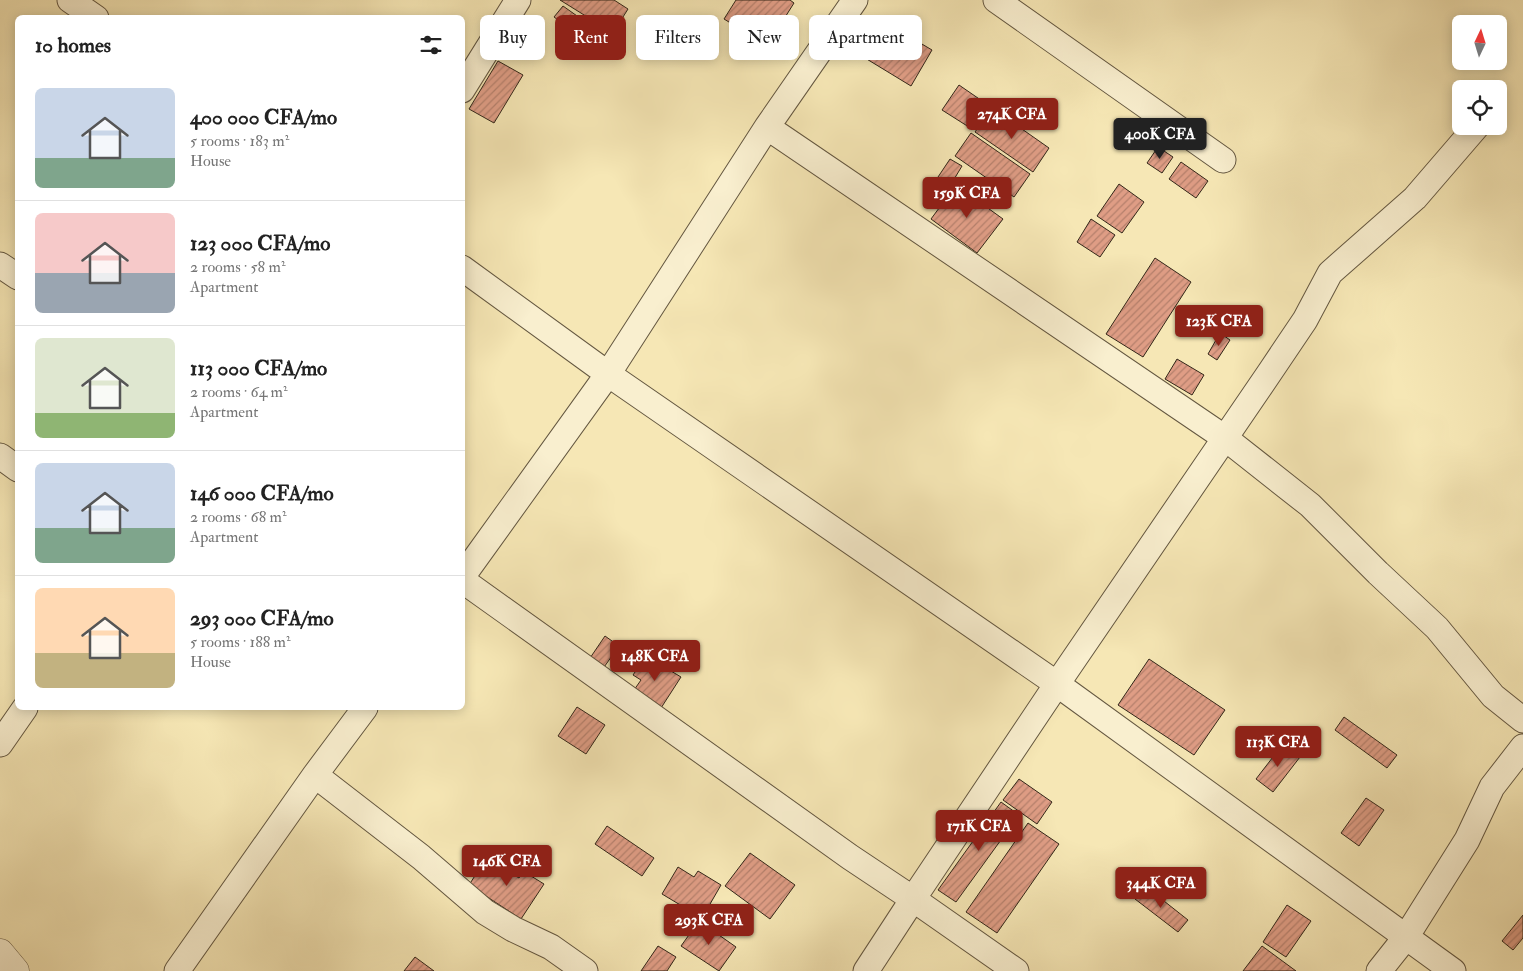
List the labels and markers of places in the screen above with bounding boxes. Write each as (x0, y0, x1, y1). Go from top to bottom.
pin: 274K CFA (960, 98, 1064, 140)
pin: 400K CFA (1108, 118, 1212, 160)
pin: 159K CFA (915, 176, 1019, 219)
pin: 123K CFA (1167, 304, 1271, 347)
pin: 148K CFA (603, 640, 707, 682)
pin: 113K CFA (1226, 726, 1330, 768)
pin: 171K CFA (927, 810, 1031, 852)
pin: 146K CFA (455, 844, 559, 887)
pin: 344K CFA (1109, 866, 1213, 909)
pin: 293K CFA (657, 904, 761, 946)

